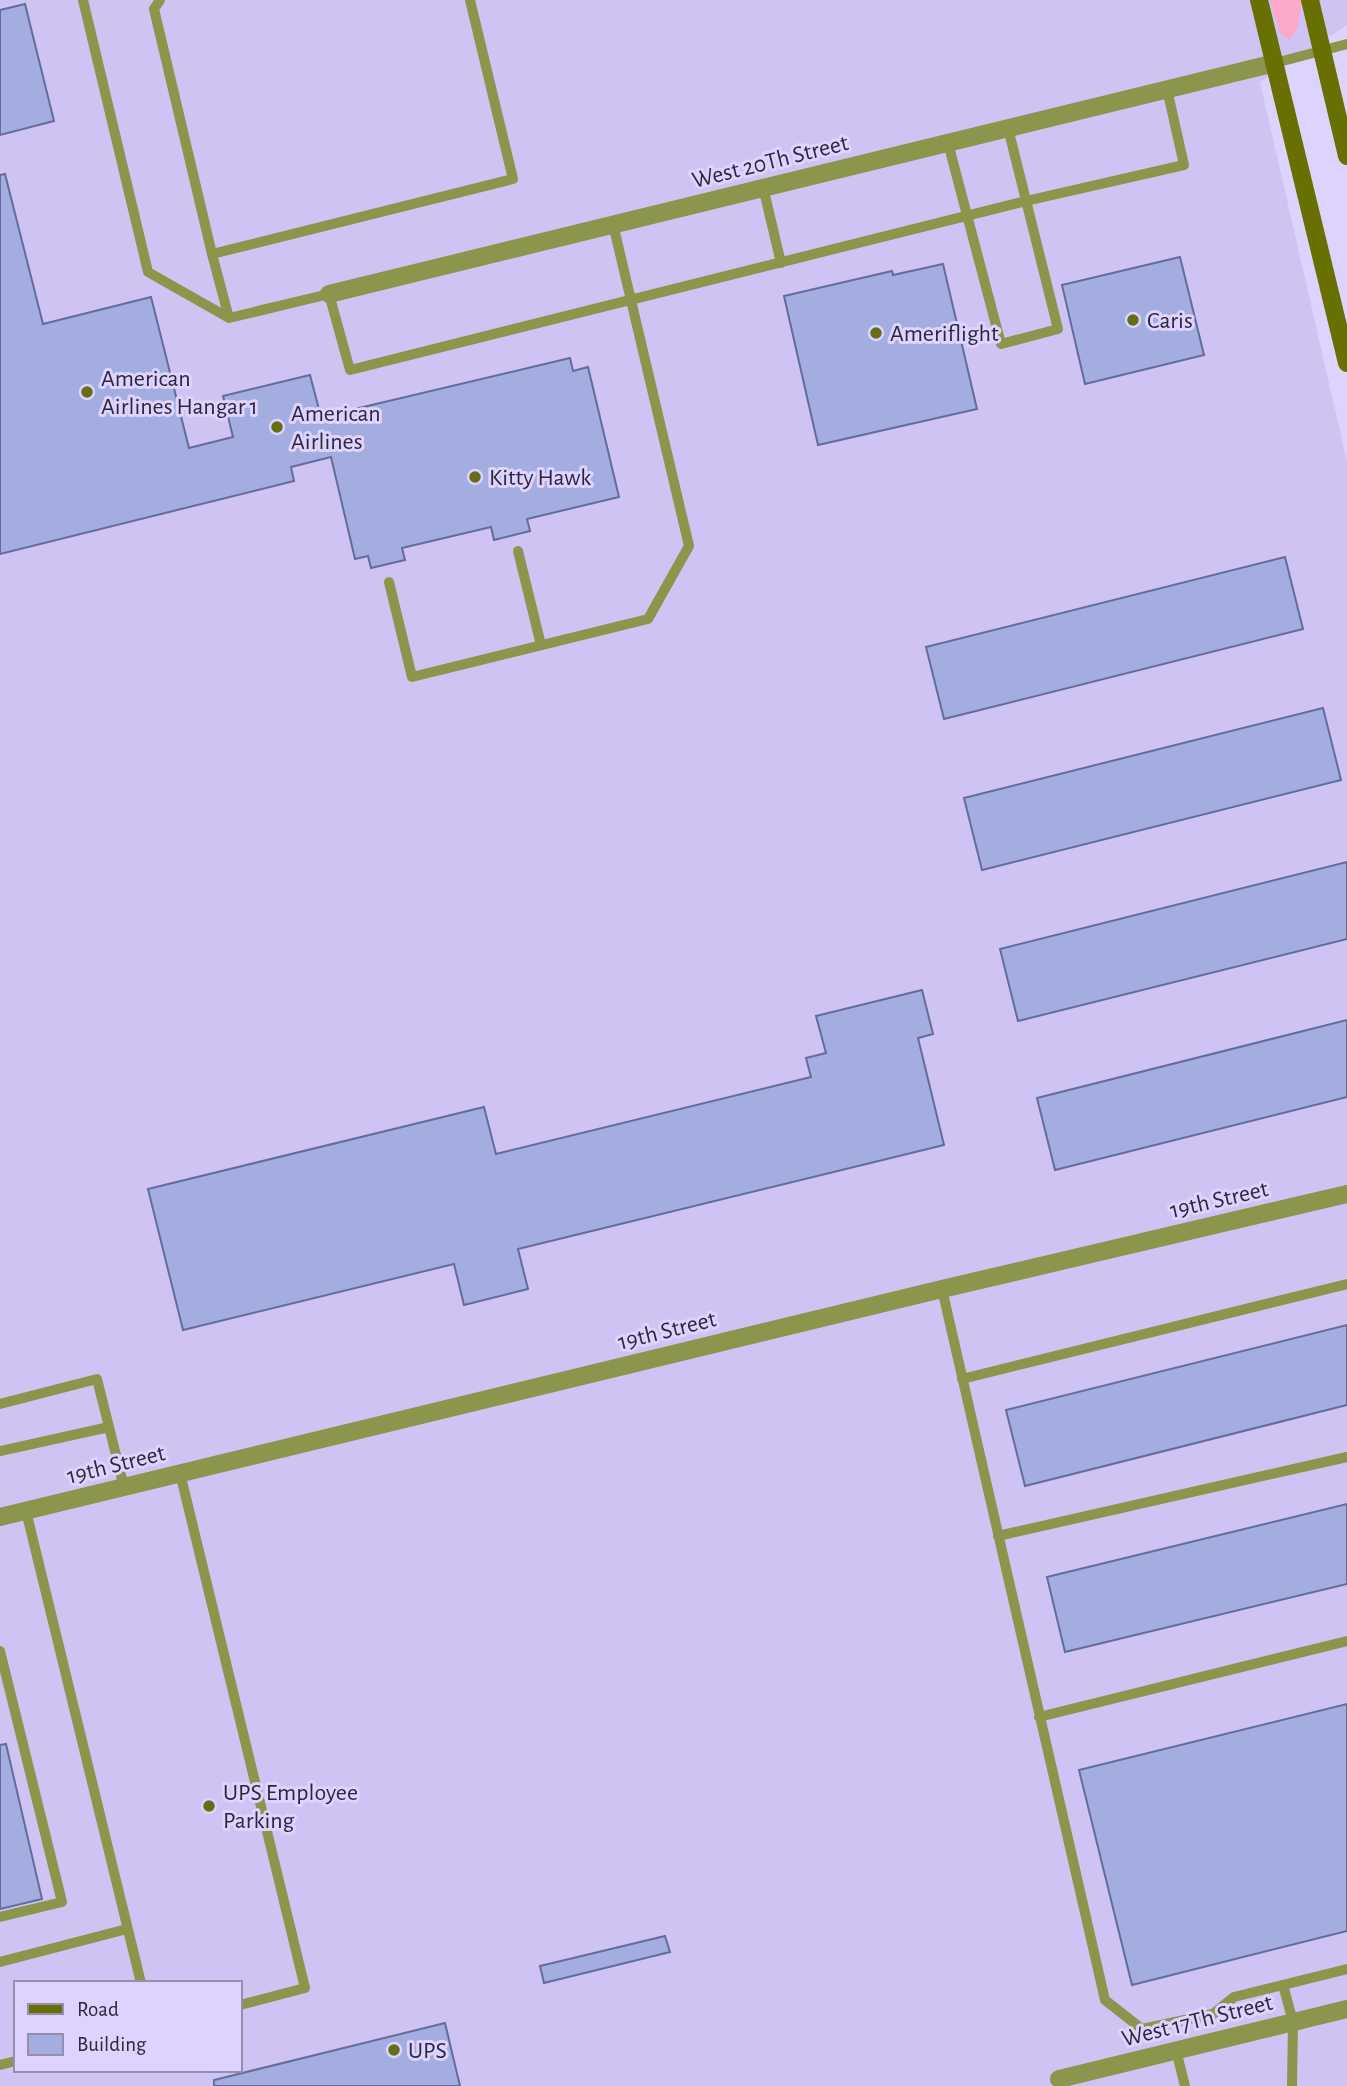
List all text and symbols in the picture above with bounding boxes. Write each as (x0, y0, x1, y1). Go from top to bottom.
street label: West 20Th Street (690, 131, 851, 193)
place label: Caris (1147, 309, 1193, 333)
marker: Caris (1125, 312, 1141, 328)
place label: Ameriflight (890, 322, 999, 346)
marker: Ameriflight (868, 325, 884, 341)
place label: American Airlines Hangar 1 (101, 367, 258, 419)
marker: American Airlines Hangar 1 (79, 384, 95, 400)
place label: American Airlines (291, 402, 381, 454)
marker: American Airlines (269, 419, 285, 435)
place label: Kitty Hawk (489, 466, 591, 490)
marker: Kitty Hawk (467, 469, 483, 485)
street label: 19th Street (1168, 1177, 1271, 1223)
street label: 19th Street (616, 1307, 719, 1355)
street label: 19th Street (65, 1441, 168, 1489)
place label: UPS Employee Parking (223, 1781, 358, 1833)
marker: UPS Employee Parking (201, 1798, 217, 1814)
legend (14, 1981, 242, 2072)
street label: West 17Th Street (1119, 1991, 1276, 2051)
text: Road (77, 1999, 119, 2020)
text: Building (77, 2034, 147, 2055)
place label: UPS (408, 2039, 447, 2063)
marker: UPS (386, 2042, 402, 2058)

